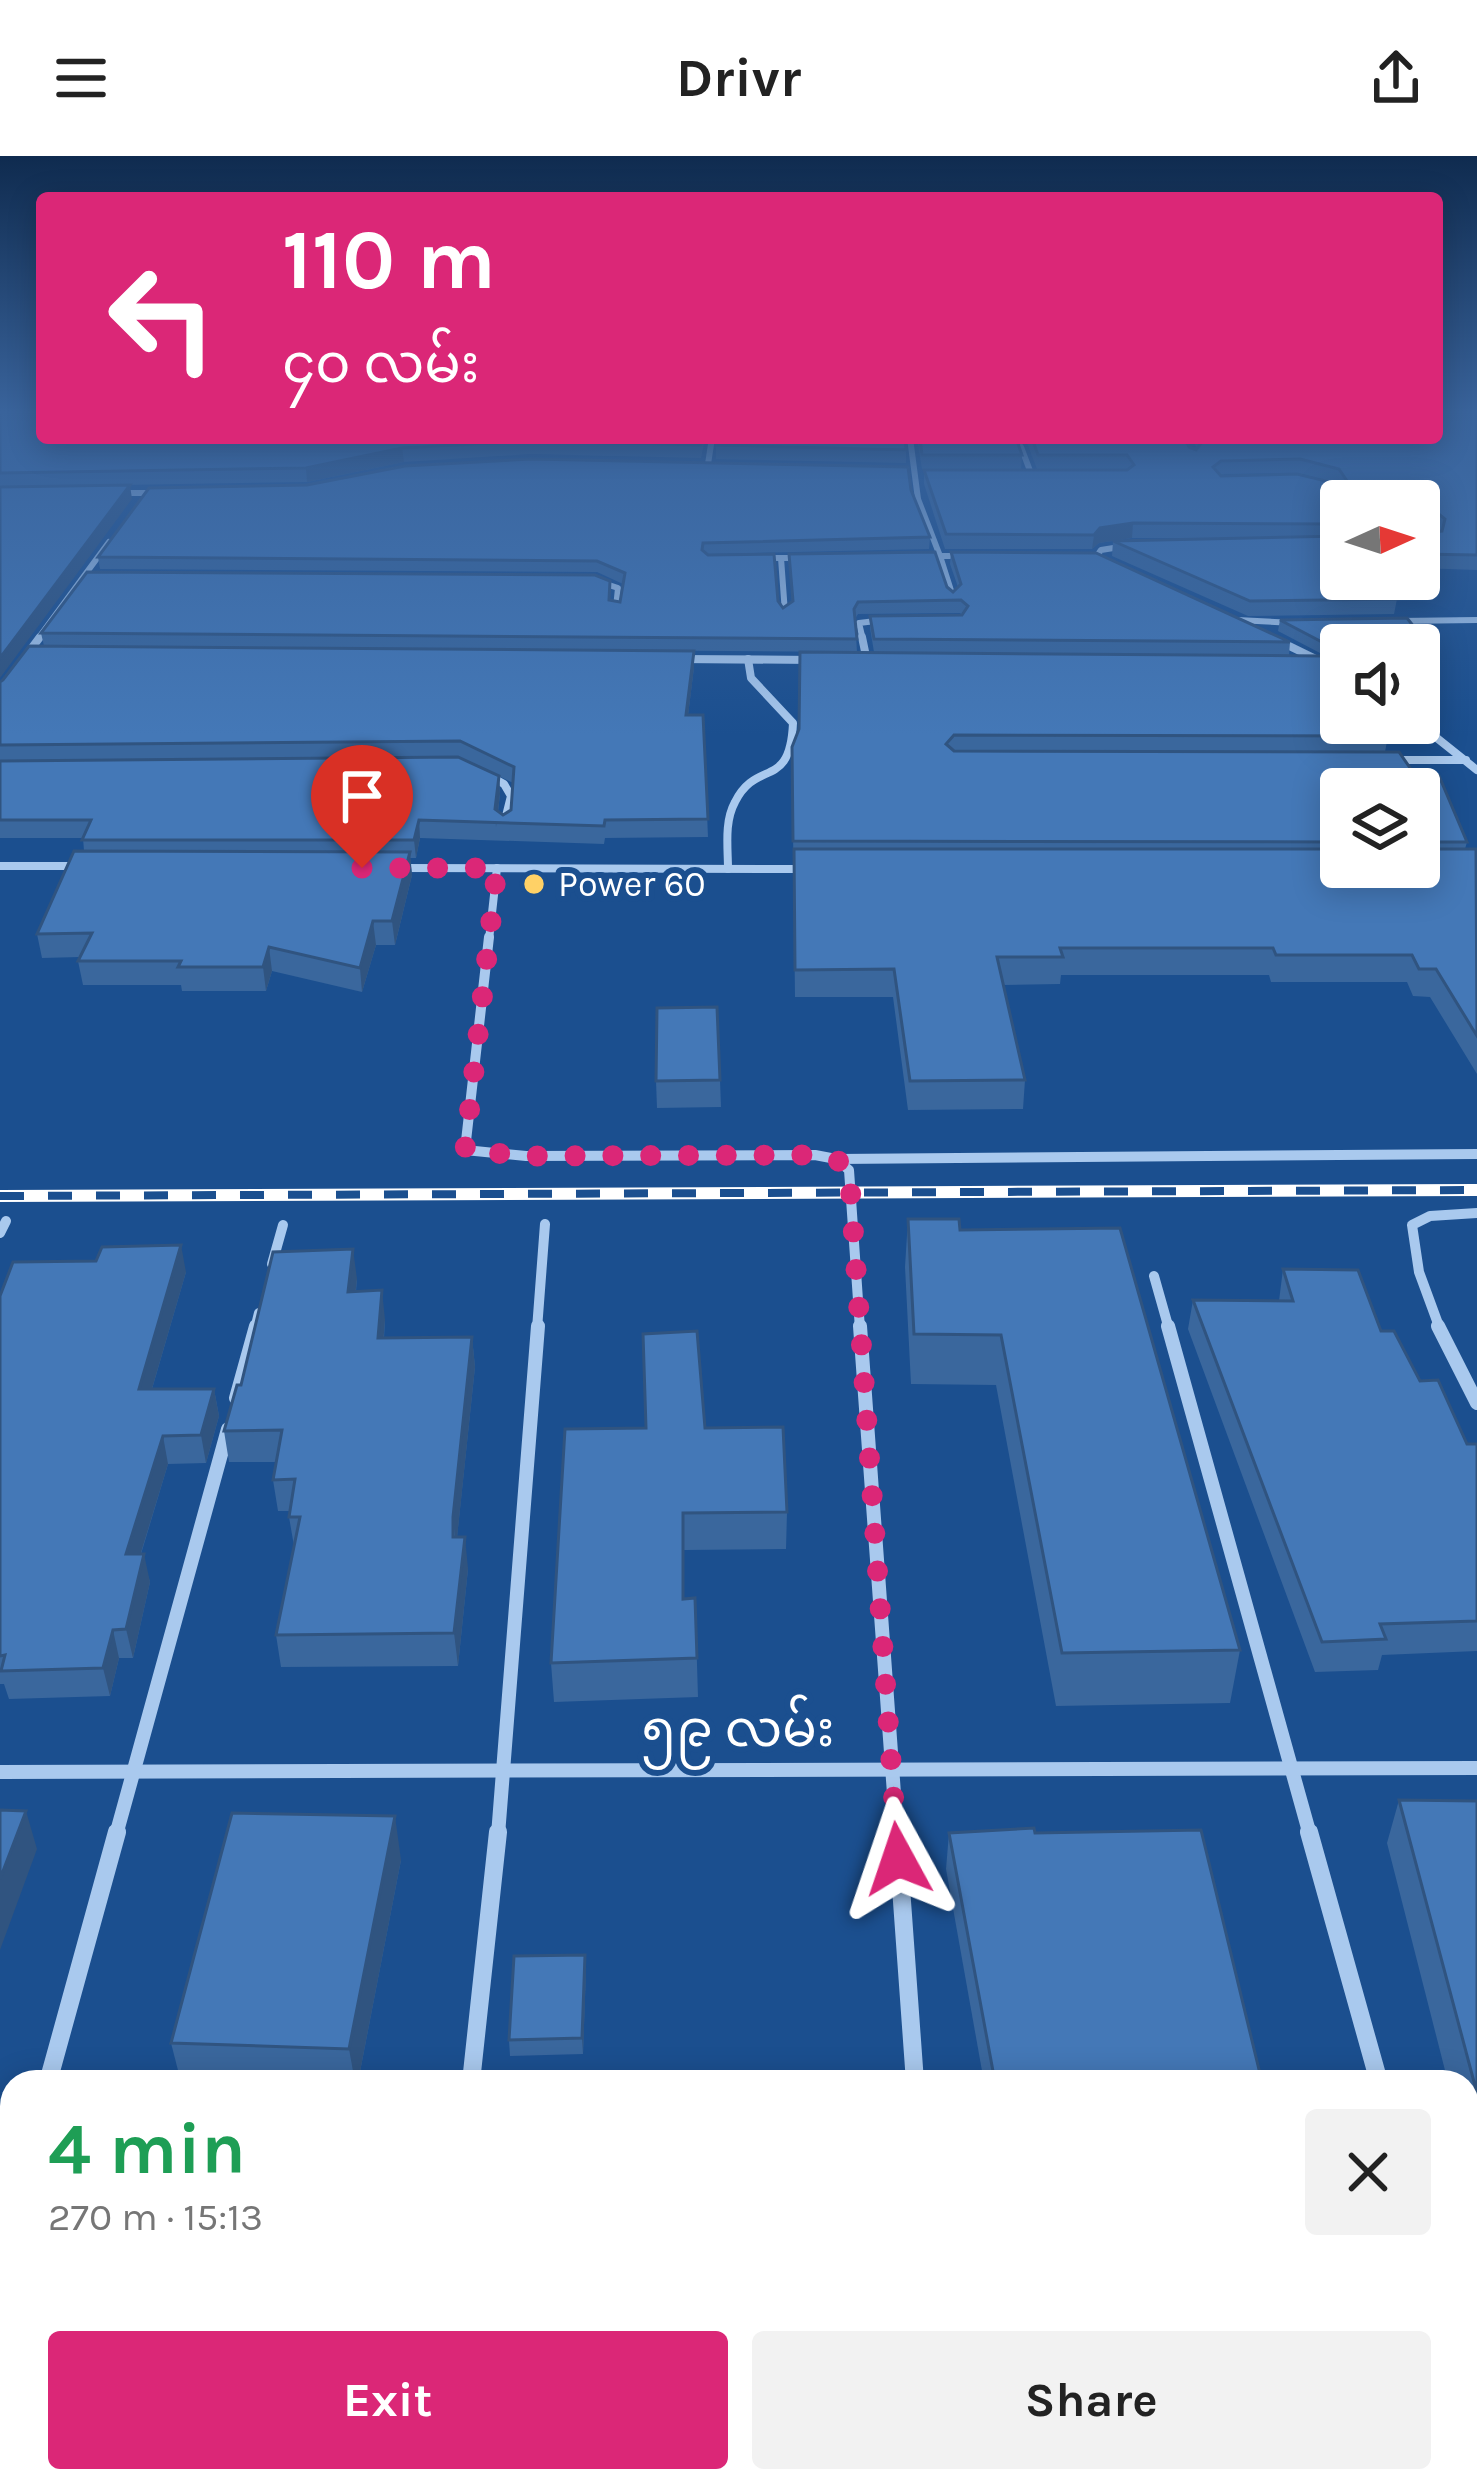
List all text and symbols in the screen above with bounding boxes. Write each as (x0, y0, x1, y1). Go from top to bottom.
icon: menu (48, 45, 114, 111)
icon: share (1363, 45, 1429, 111)
text: Drivr (676, 46, 801, 110)
text: 110 m (282, 211, 496, 309)
icon: left (84, 240, 240, 396)
text: ၄၀ လမ်း (282, 332, 479, 396)
north arrow (1320, 480, 1440, 600)
map controls (1320, 480, 1440, 888)
button: sound (1320, 624, 1440, 744)
pin (311, 745, 413, 868)
icon: arrive (329, 763, 395, 829)
button: layers (1320, 768, 1440, 888)
place label: Power 60 (558, 863, 706, 905)
marker: Power 60 (521, 871, 547, 897)
street label: ၅၉ လမ်း (642, 1694, 834, 1770)
position arrow (835, 1796, 961, 1922)
text: 4 min (48, 2107, 246, 2191)
button: close (1305, 2109, 1431, 2235)
text: 270 m · 15:13 (48, 2194, 263, 2240)
button: Exit (48, 2331, 728, 2469)
button: Share (752, 2331, 1431, 2469)

